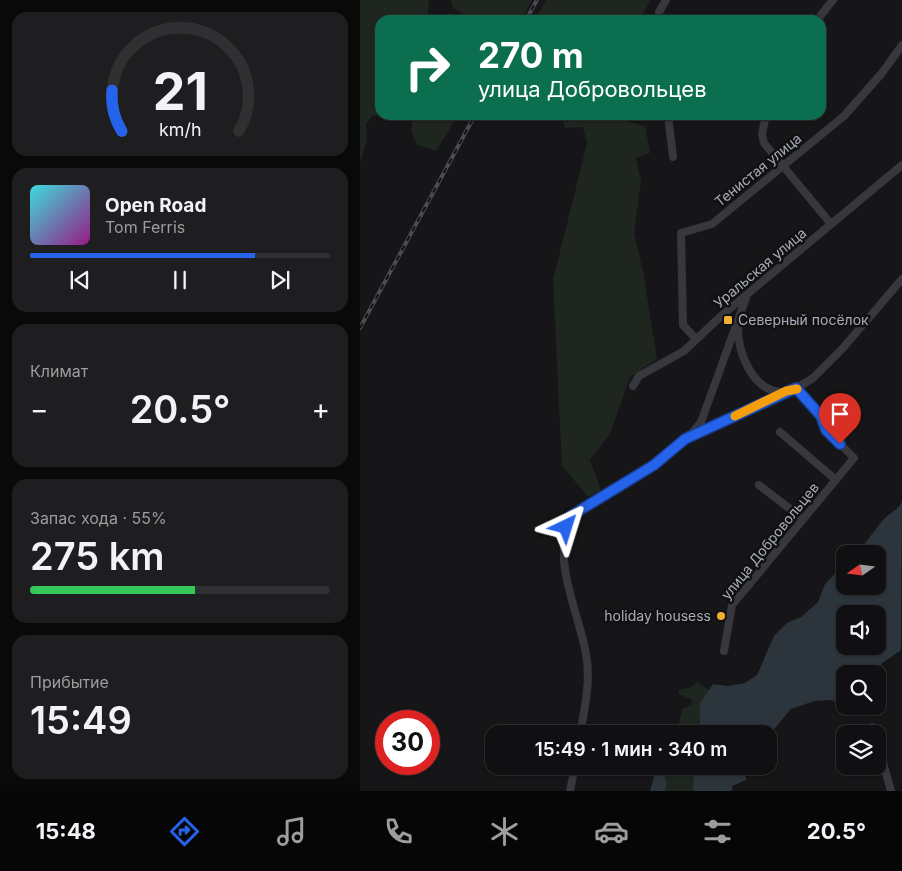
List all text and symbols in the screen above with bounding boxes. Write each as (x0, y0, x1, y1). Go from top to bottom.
text: 270 m (478, 34, 584, 76)
icon: right (395, 35, 460, 100)
text: 21 (152, 60, 208, 123)
text: улица Добровольцев (478, 76, 707, 102)
text: km/h (159, 119, 201, 140)
street label: Тенистая улица (711, 129, 804, 210)
text: Open Road (105, 194, 206, 217)
text: Tom Ferris (105, 217, 185, 237)
street label: Уральская улица (710, 224, 809, 311)
icon: previous (66, 266, 94, 294)
icon: pause (166, 266, 194, 294)
icon: next (266, 266, 294, 294)
place label: Северный посёлок (738, 311, 869, 328)
marker: Северный посёлок (722, 314, 734, 326)
text: Климат (30, 361, 88, 381)
text: 20.5° (130, 386, 230, 432)
text: − (30, 392, 49, 426)
text: + (311, 392, 330, 426)
pin (819, 393, 861, 444)
icon: arrive (826, 400, 854, 428)
street label: улица Добровольцев (717, 479, 822, 603)
position arrow (539, 500, 591, 552)
text: Запас хода · 55% (30, 508, 167, 528)
text: 275 km (30, 533, 165, 579)
north arrow (836, 545, 886, 595)
map controls (836, 545, 886, 775)
button: sound (836, 605, 886, 655)
place label: holiday housess (604, 607, 711, 624)
marker: holiday housess (715, 610, 727, 622)
button: search (836, 665, 886, 715)
text: Прибытие (30, 672, 109, 692)
text: 15:49 (30, 697, 132, 743)
speed limit sign: 30 (375, 710, 440, 775)
button: layers (836, 725, 886, 775)
text: 15:49 · 1 мин · 340 m (535, 738, 727, 761)
icon: directions (167, 814, 202, 849)
icon: music (274, 814, 309, 849)
icon: phone (381, 814, 416, 849)
icon: climate (487, 814, 522, 849)
icon: car (594, 814, 629, 849)
icon: filters (700, 814, 735, 849)
text: 15:48 (36, 818, 96, 844)
text: 20.5° (807, 818, 866, 844)

